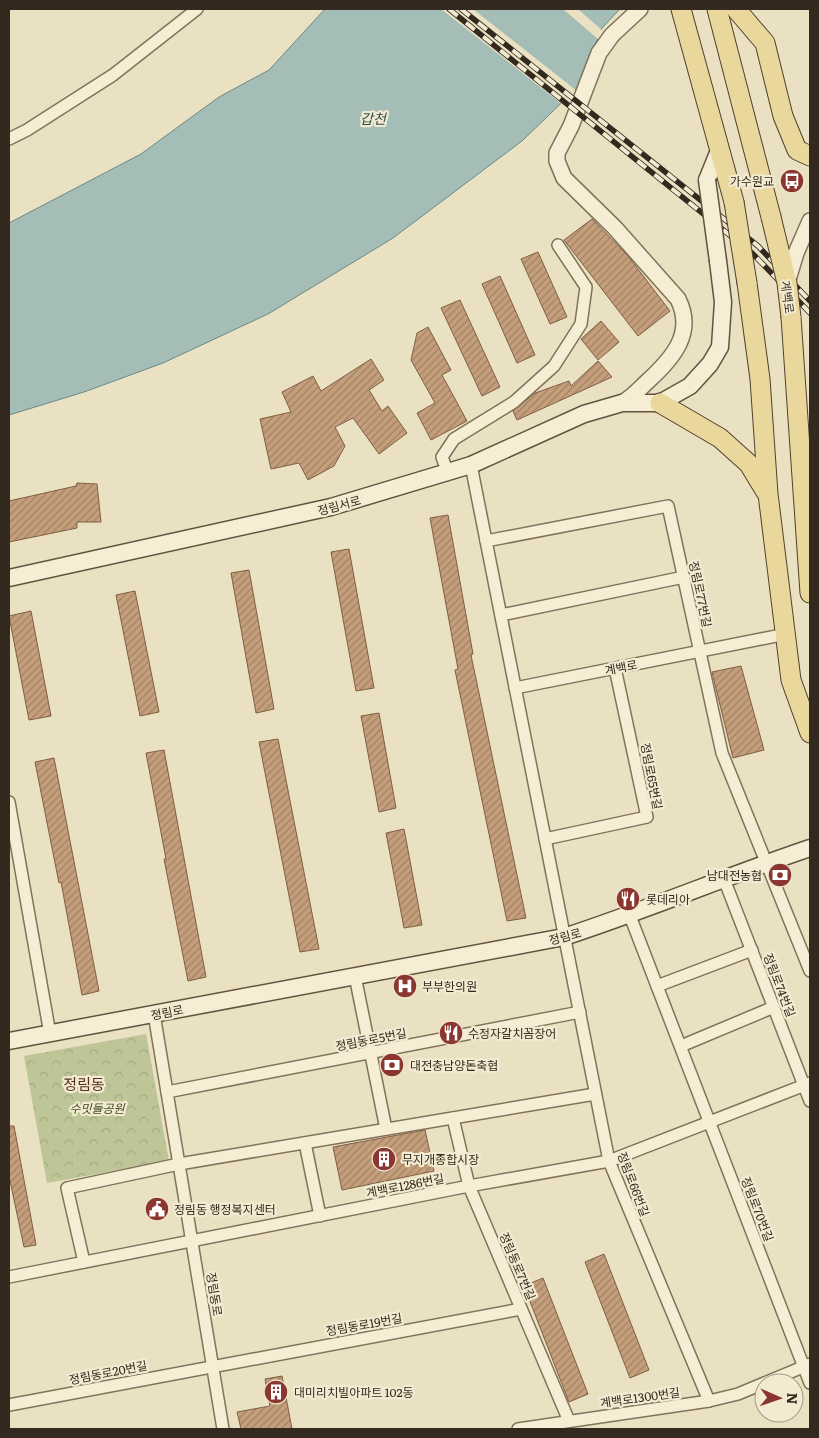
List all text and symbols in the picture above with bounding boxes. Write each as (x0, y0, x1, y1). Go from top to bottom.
water label: 갑천 (360, 108, 387, 128)
bus stop icon: 가수원교 (779, 168, 805, 194)
place label: 가수원교 (730, 172, 774, 190)
street label: 계백로 (777, 279, 799, 315)
street label: 정림서로 (315, 491, 363, 519)
street label: 정림로77번길 (685, 559, 717, 629)
street label: 계백로 (603, 655, 639, 679)
street label: 정림로65번길 (637, 741, 667, 811)
bank icon: 남대전농협 (767, 862, 793, 888)
place label: 남대전농협 (707, 866, 762, 884)
restaurant icon: 롯데리아 (615, 886, 641, 912)
place label: 롯데리아 (646, 890, 690, 908)
street label: 정림로 (547, 923, 583, 949)
street label: 정림로74번길 (760, 950, 800, 1020)
hospital icon: 부부한의원 (392, 973, 418, 999)
place label: 부부한의원 (422, 977, 477, 995)
street label: 정림로 (149, 1000, 185, 1024)
restaurant icon: 수정자갈치꼼장어 (438, 1020, 464, 1046)
street label: 정림동로5번길 (334, 1023, 408, 1055)
place label: 수정자갈치꼼장어 (468, 1024, 556, 1042)
bank icon: 대전충남양돈축협 (379, 1052, 405, 1078)
place label: 대전충남양돈축협 (410, 1056, 498, 1074)
district label: 정림동 (63, 1072, 105, 1095)
park label: 수밋들공원 (69, 1099, 126, 1117)
building icon: 무지개종합시장 (371, 1146, 397, 1172)
street label: 정림로66번길 (613, 1149, 655, 1219)
place label: 무지개종합시장 (402, 1150, 479, 1168)
street label: 계백로1286번길 (364, 1169, 446, 1201)
street label: 정림로70번길 (737, 1174, 779, 1244)
public building icon: 정림동 행정복지센터 (144, 1196, 170, 1222)
place label: 정림동 행정복지센터 (174, 1200, 276, 1218)
street label: 정림동로7번길 (496, 1229, 540, 1303)
street label: 정림동로 (203, 1271, 227, 1317)
street label: 정림동로19번길 (324, 1308, 404, 1340)
street label: 정림동로20번길 (67, 1356, 149, 1388)
north arrow (754, 1373, 804, 1423)
building icon: 대미리치빌아파트 102동 (263, 1379, 289, 1405)
street label: 계백로1300번길 (599, 1382, 681, 1412)
place label: 대미리치빌아파트 102동 (294, 1383, 414, 1401)
text: N (783, 1392, 803, 1405)

